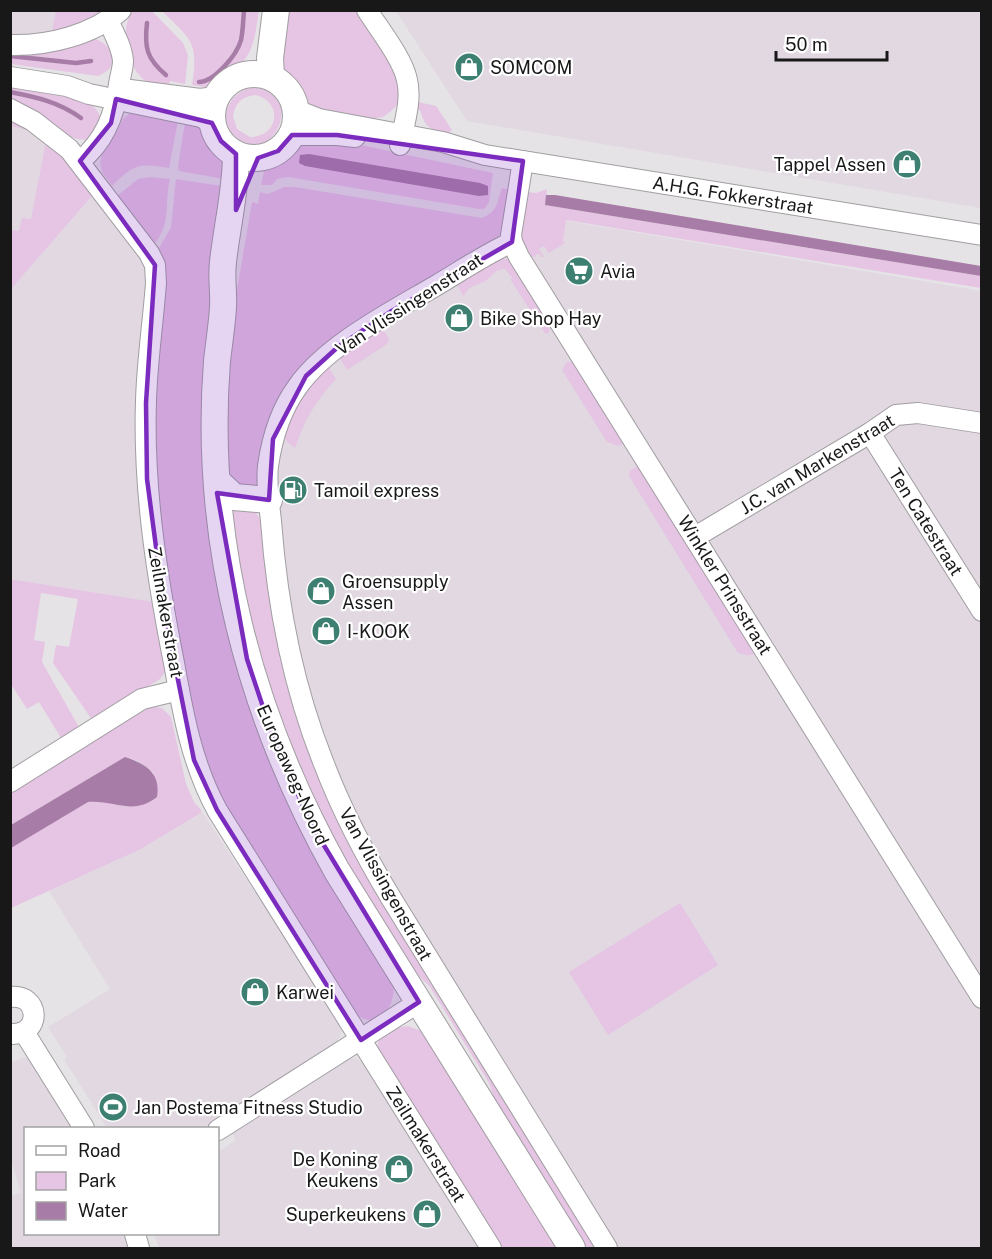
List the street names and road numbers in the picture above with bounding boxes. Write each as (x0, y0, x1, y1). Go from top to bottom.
street label: A.H.G. Fokkerstraat (651, 172, 815, 218)
street label: Van Vlissingenstraat (331, 249, 487, 359)
street label: J.C. van Markenstraat (736, 410, 898, 518)
street label: Ten Catestraat (885, 465, 967, 579)
street label: Winkler Prinsstraat (674, 511, 776, 659)
street label: Zeilmakerstraat (144, 545, 188, 679)
street label: Europaweg-Noord (253, 701, 333, 849)
street label: Van Vlissingenstraat (335, 804, 437, 964)
street label: Zeilmakerstraat (382, 1082, 470, 1206)

